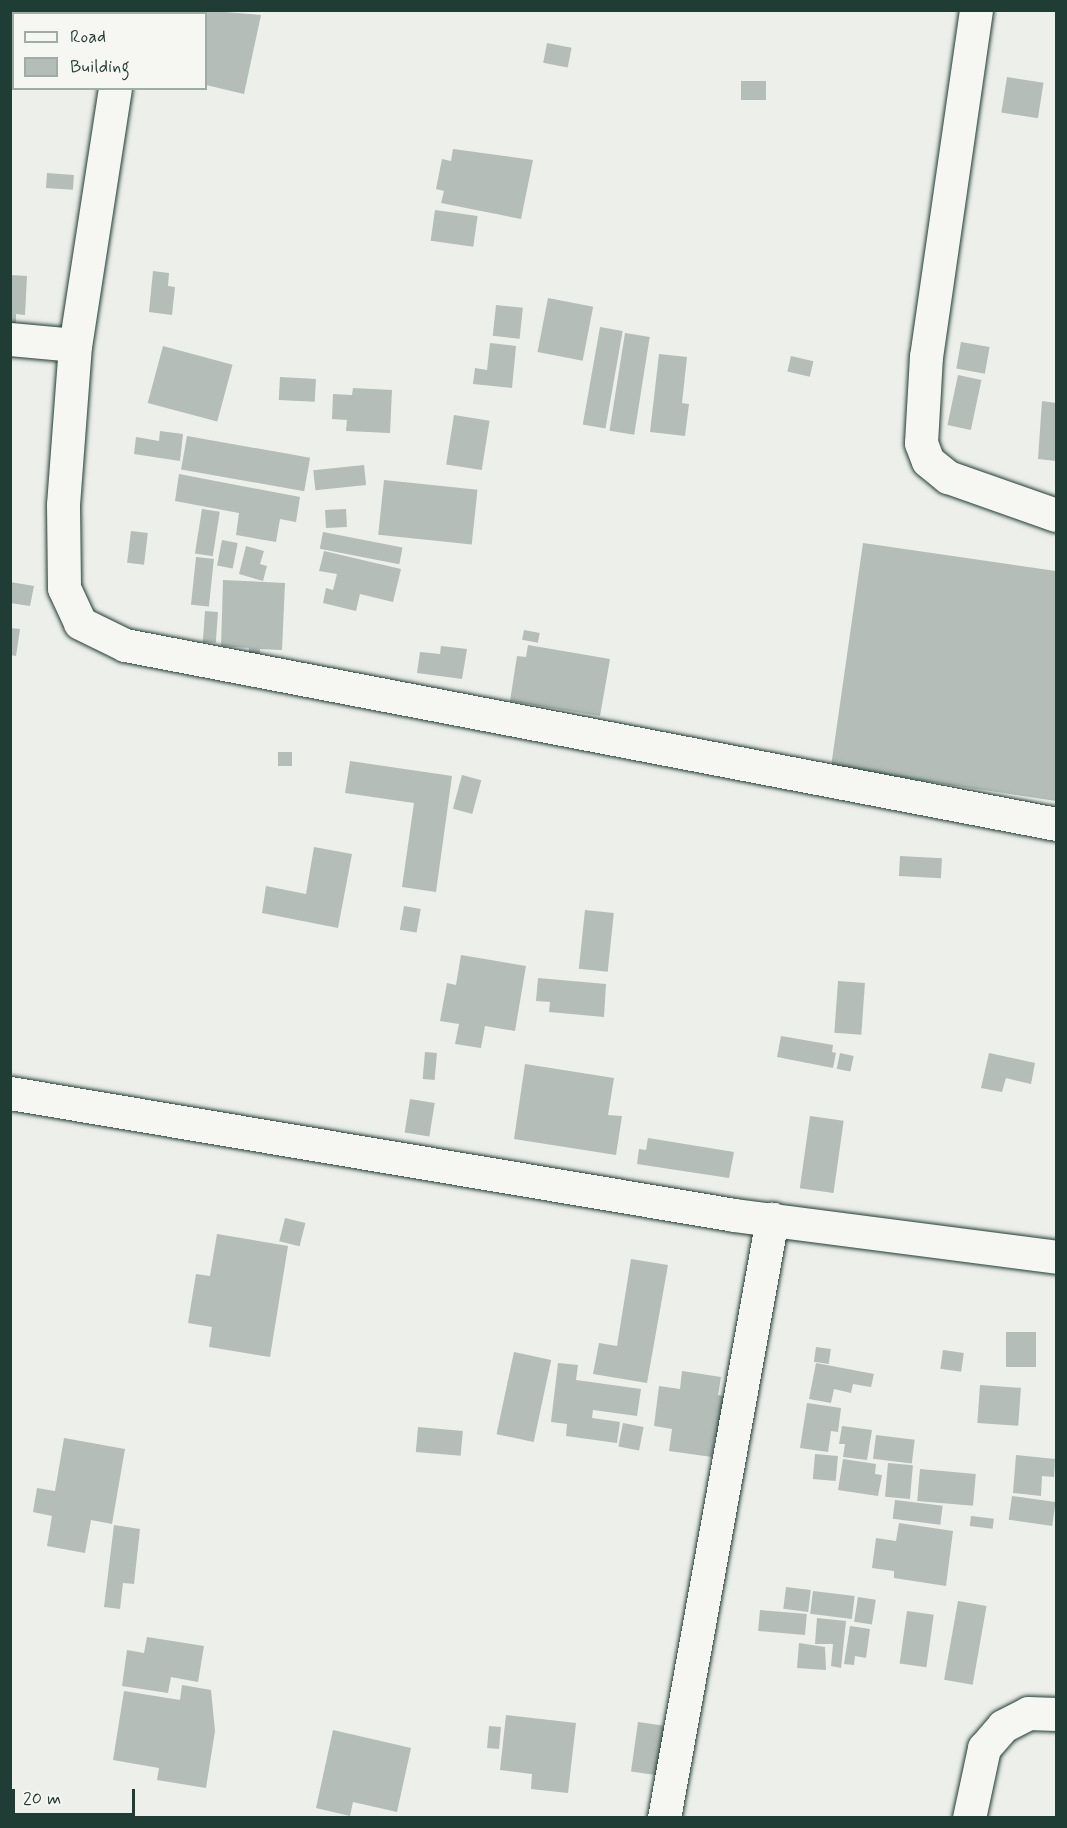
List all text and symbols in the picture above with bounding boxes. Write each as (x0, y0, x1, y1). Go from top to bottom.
legend (12, 12, 207, 90)
text: Road (70, 25, 106, 49)
text: Building (70, 55, 130, 79)
scale bar (15, 1777, 138, 1815)
text: 20 m (23, 1787, 61, 1811)

